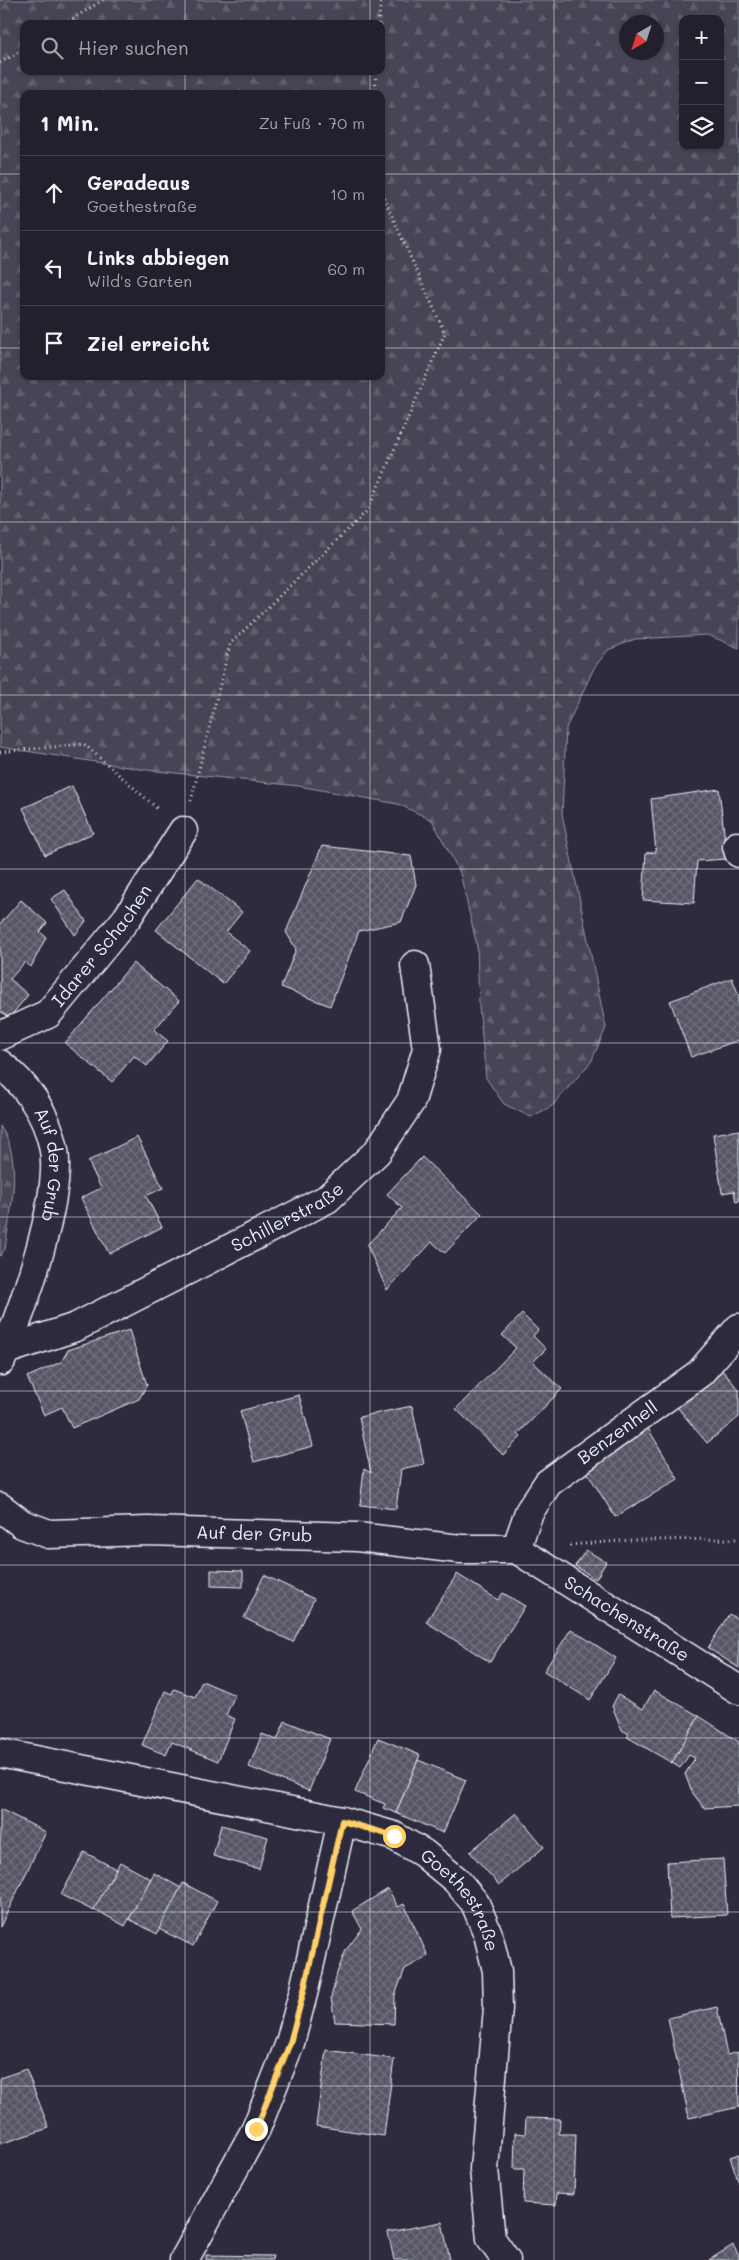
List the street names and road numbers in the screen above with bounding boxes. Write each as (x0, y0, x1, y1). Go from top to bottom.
street label: Idarer Schachen (46, 879, 157, 1011)
street label: Auf der Grub (29, 1103, 68, 1224)
street label: Schillerstraße (227, 1176, 348, 1257)
street label: Benzenhell (572, 1394, 662, 1469)
street label: Auf der Grub (196, 1519, 313, 1547)
street label: Schachenstraße (560, 1570, 694, 1667)
street label: Goethestraße (416, 1843, 505, 1954)

